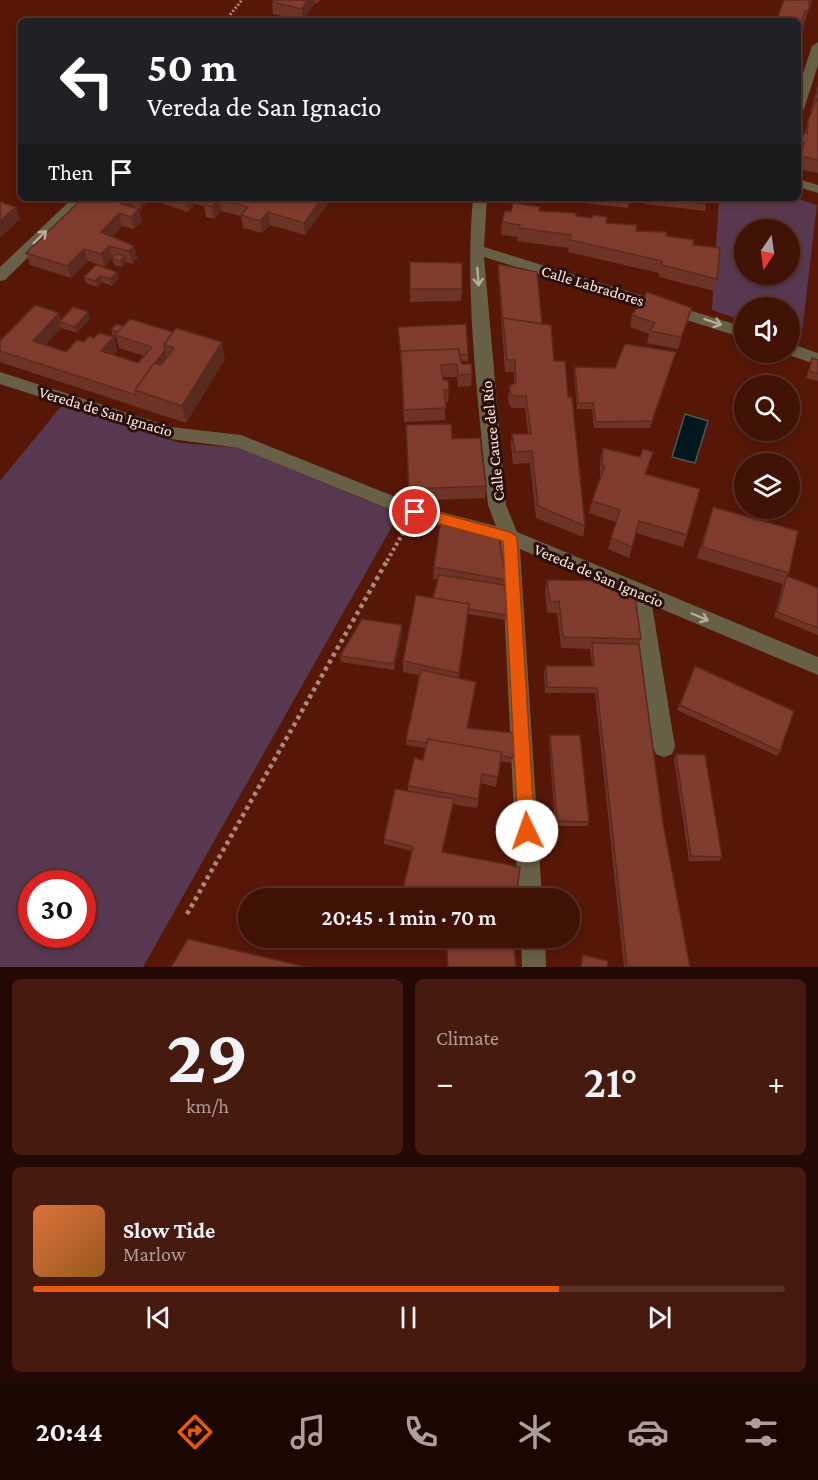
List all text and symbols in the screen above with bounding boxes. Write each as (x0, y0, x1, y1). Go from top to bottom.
icon: left (48, 42, 126, 120)
text: 50 m (147, 43, 237, 90)
text: Vereda de San Ignacio (147, 92, 382, 122)
icon: arrive (105, 156, 138, 189)
text: Then (48, 160, 93, 185)
north arrow (734, 219, 800, 285)
map controls (734, 219, 800, 519)
one-way arrow (33, 230, 48, 244)
street label: Calle Labradores (539, 262, 646, 309)
one-way arrow (472, 267, 483, 287)
button: sound (734, 297, 800, 363)
one-way arrow (703, 317, 722, 328)
button: search (734, 375, 800, 441)
street label: Calle Cauce del Río (478, 380, 507, 502)
street label: Vereda de San Ignacio (37, 383, 175, 441)
button: layers (734, 453, 800, 519)
pin (389, 486, 440, 537)
icon: arrive (398, 495, 431, 528)
street label: Vereda de San Ignacio (531, 540, 666, 611)
one-way arrow (690, 612, 709, 623)
position arrow (495, 799, 559, 863)
speed limit sign: 30 (18, 870, 96, 948)
text: 20:45 · 1 min · 70 m (322, 905, 497, 930)
text: 29 (167, 1012, 249, 1099)
text: Climate (436, 1027, 499, 1049)
text: 21° (583, 1057, 638, 1107)
text: − (436, 1064, 453, 1101)
text: + (768, 1064, 785, 1101)
text: km/h (186, 1095, 229, 1117)
text: Slow Tide (123, 1218, 215, 1243)
text: Marlow (123, 1243, 186, 1265)
icon: previous (142, 1301, 175, 1334)
icon: pause (392, 1301, 425, 1334)
icon: next (643, 1301, 676, 1334)
icon: directions (174, 1411, 216, 1453)
icon: music (287, 1411, 329, 1453)
icon: phone (400, 1411, 442, 1453)
icon: climate (514, 1411, 556, 1453)
icon: car (627, 1411, 669, 1453)
icon: filters (740, 1411, 782, 1453)
text: 20:44 (36, 1417, 102, 1447)

